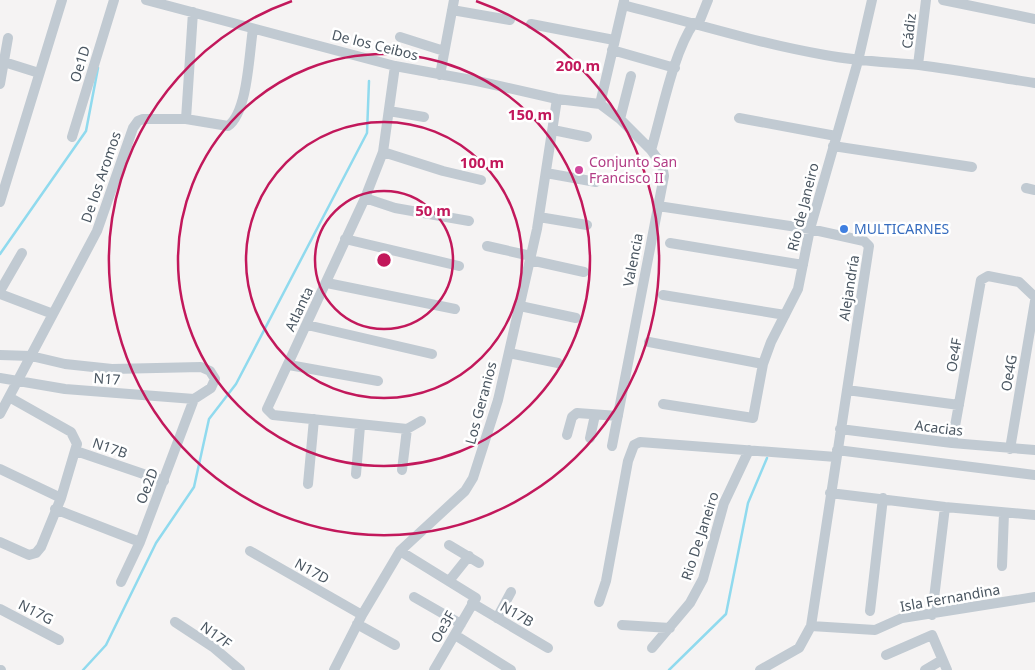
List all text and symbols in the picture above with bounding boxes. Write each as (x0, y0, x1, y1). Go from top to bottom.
street label: Cádiz (897, 12, 920, 50)
street label: De los Ceibos (330, 25, 421, 64)
street label: Oe1D (65, 43, 94, 84)
text: 200 m (556, 55, 600, 75)
text: 150 m (508, 104, 552, 124)
street label: De los Aromos (76, 128, 125, 225)
text: 100 m (460, 152, 504, 172)
place label: Conjunto San Francisco II (589, 152, 677, 187)
street label: Río de Janeiro (782, 161, 823, 253)
marker: Conjunto San Francisco II (573, 164, 585, 176)
text: 50 m (415, 200, 451, 220)
place label: MULTICARNES (854, 219, 949, 238)
marker: MULTICARNES (838, 223, 850, 235)
street label: Valencia (618, 231, 647, 288)
centre of rings (375, 251, 393, 269)
street label: Alejandría (834, 254, 863, 322)
street label: Atlanta (280, 283, 317, 334)
street label: Oe4F (941, 336, 966, 373)
street label: Oe4G (996, 353, 1021, 393)
street label: Los Geranios (460, 359, 501, 446)
street label: N17 (93, 368, 121, 389)
street label: Acacias (914, 415, 965, 440)
street label: N17B (90, 433, 130, 462)
street label: Oe2D (131, 465, 162, 507)
street label: Rio De Janeiro (676, 489, 723, 583)
street label: N17D (292, 553, 333, 588)
street label: Isla Fernandina (898, 579, 1001, 616)
street label: N17G (15, 595, 57, 628)
street label: N17B (497, 596, 537, 631)
street label: Oe3F (426, 607, 459, 646)
street label: N17F (197, 617, 236, 652)

